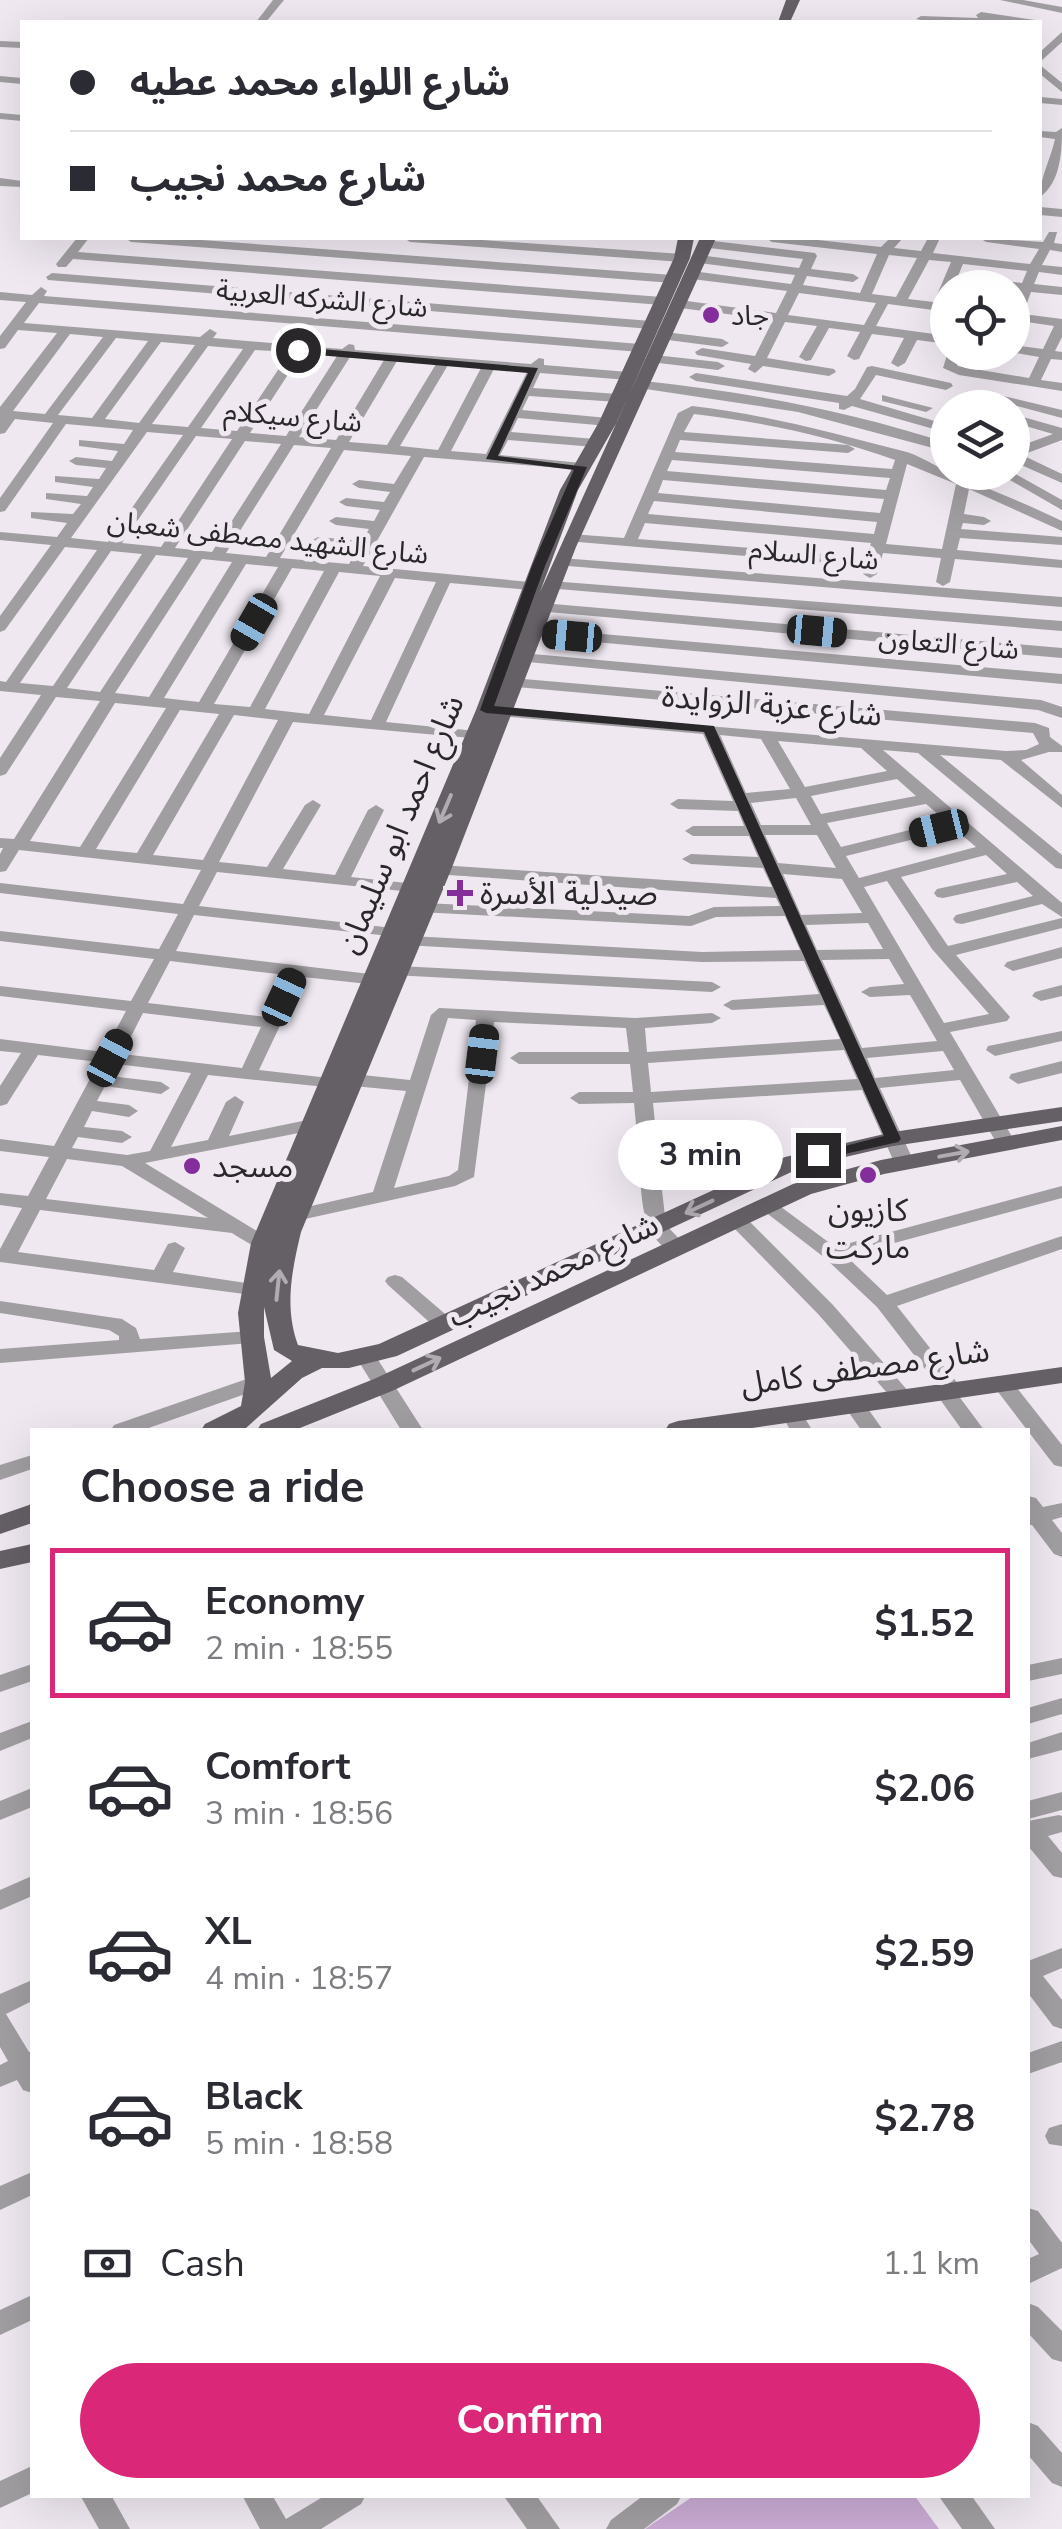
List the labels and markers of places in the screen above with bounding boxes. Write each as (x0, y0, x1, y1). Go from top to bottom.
place label: جاد (731, 297, 769, 335)
marker: جاد (700, 304, 722, 326)
place label: صيدلية الأسرة (480, 872, 658, 915)
marker: صيدلية الأسرة (449, 882, 471, 904)
place label: مسجد (212, 1145, 293, 1188)
marker: مسجد (181, 1155, 203, 1177)
marker: كازيون ماركت (857, 1164, 879, 1186)
place label: كازيون ماركت (826, 1189, 910, 1269)

